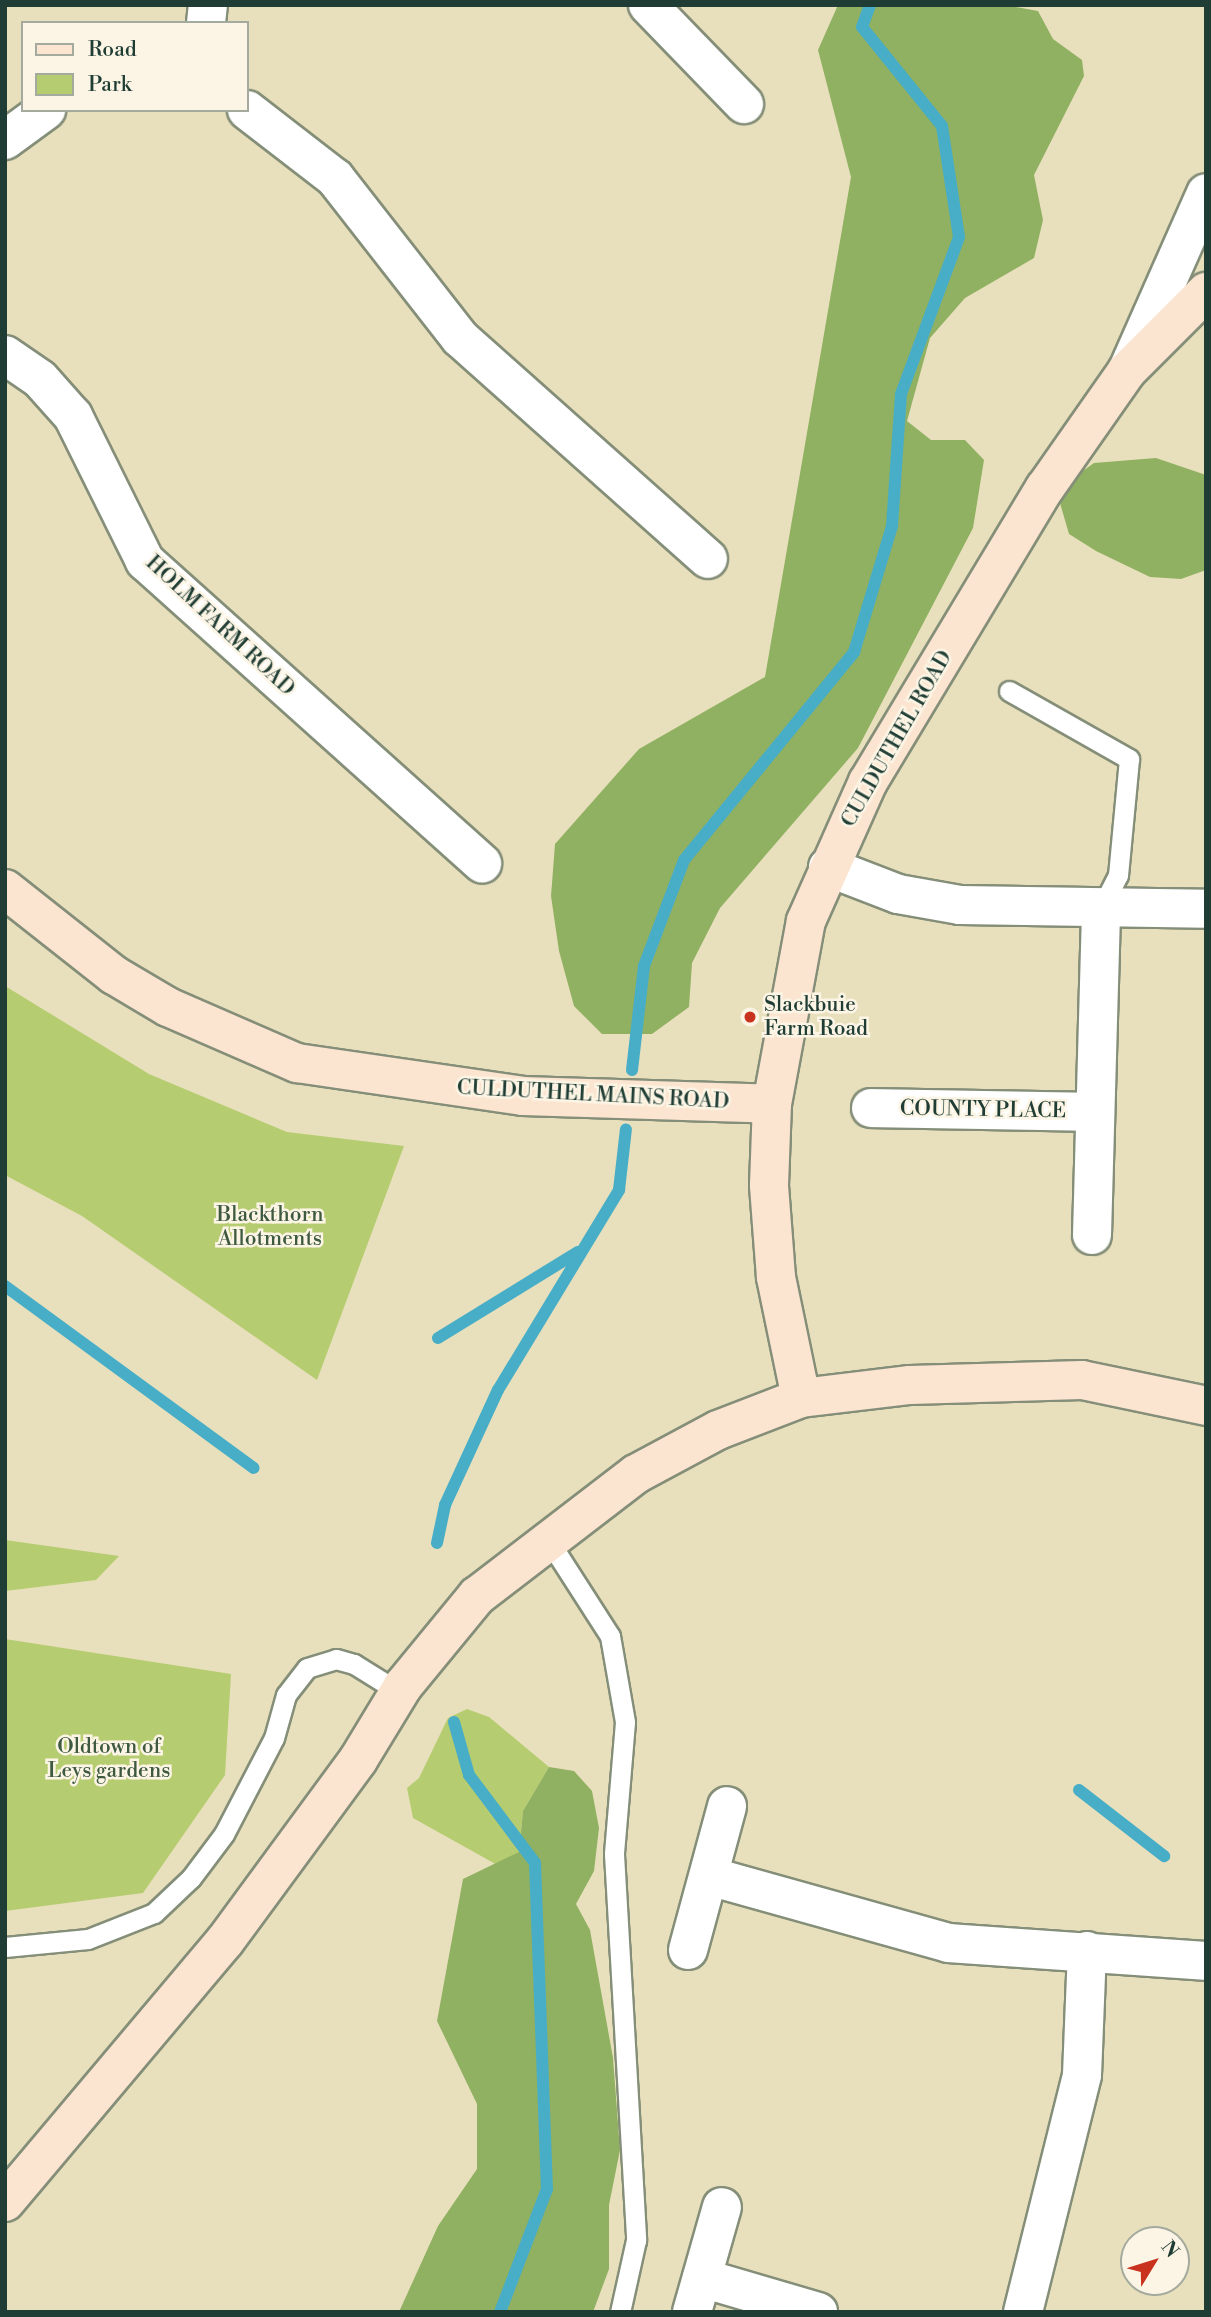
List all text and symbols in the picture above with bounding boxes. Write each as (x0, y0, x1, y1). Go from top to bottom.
legend (21, 21, 248, 112)
text: Road (88, 37, 137, 63)
text: Park (88, 72, 132, 98)
street label: HOLM FARM ROAD (140, 551, 300, 701)
street label: CULDUTHEL ROAD (836, 646, 958, 832)
place label: Slackbuie Farm Road (764, 992, 868, 1042)
marker: Slackbuie Farm Road (742, 1009, 758, 1025)
street label: CULDUTHEL MAINS ROAD (456, 1075, 730, 1115)
street label: COUNTY PLACE (900, 1096, 1066, 1124)
park label: Blackthorn Allotments (216, 1202, 324, 1252)
park label: Oldtown of Leys gardens (48, 1734, 170, 1784)
north arrow (1120, 2226, 1190, 2296)
text: N (1156, 2236, 1184, 2263)

